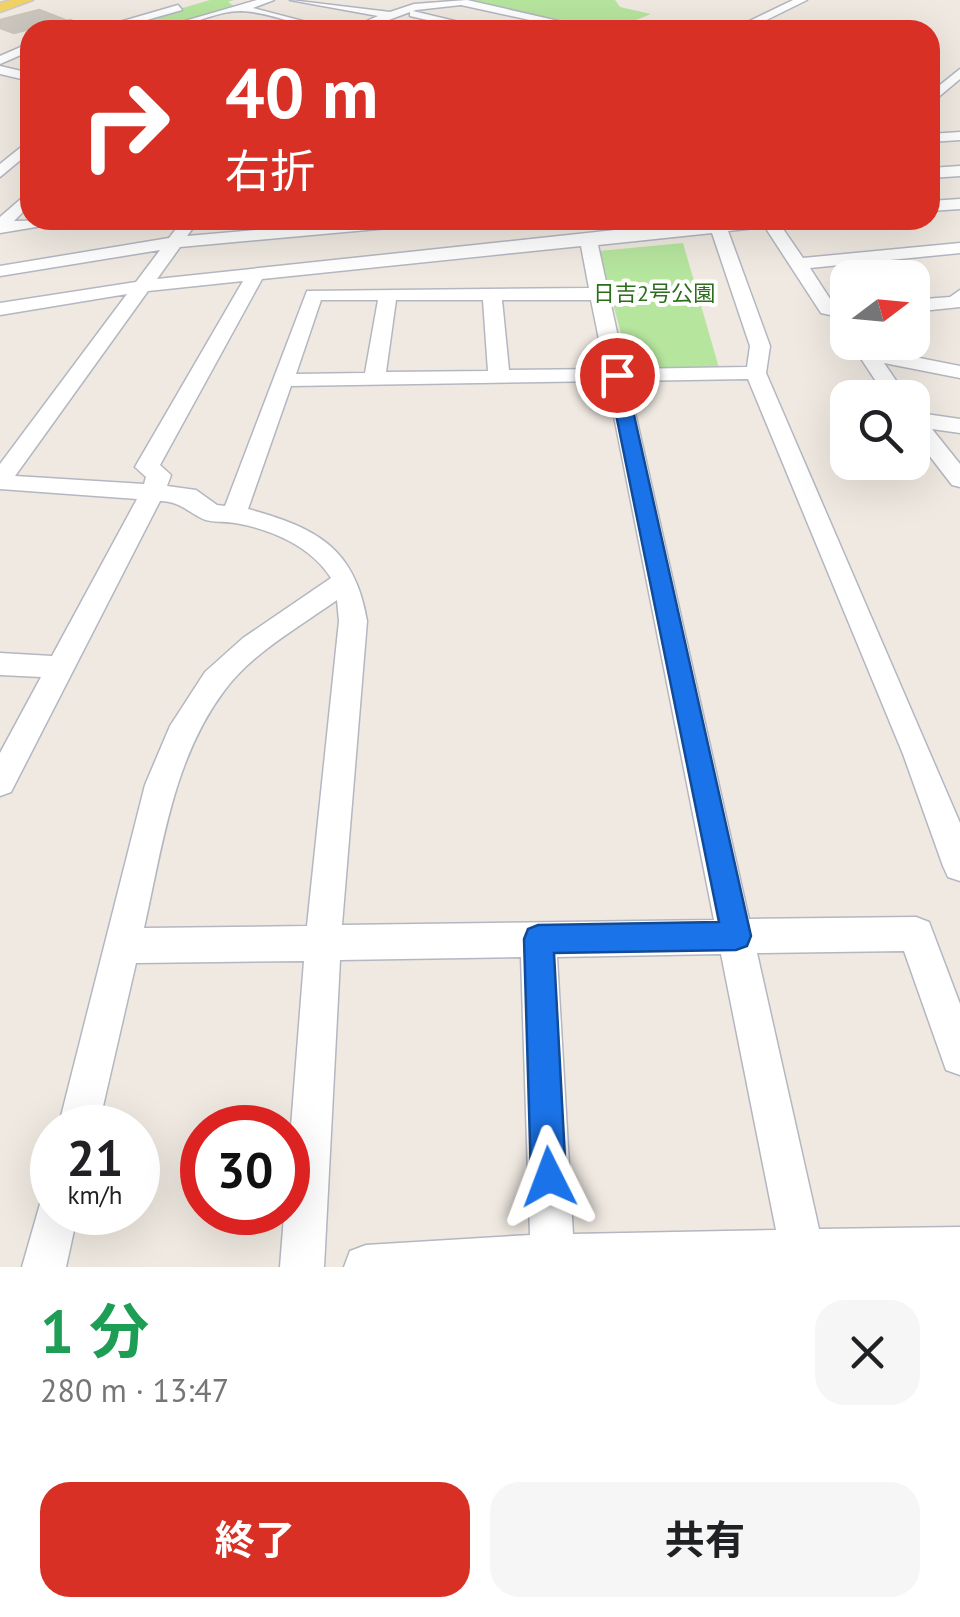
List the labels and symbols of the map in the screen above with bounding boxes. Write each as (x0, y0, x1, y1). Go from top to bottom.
north arrow (830, 260, 930, 360)
park label: 日吉2号公園 (593, 279, 715, 307)
pin (575, 333, 660, 418)
speed limit sign: 30 (180, 1105, 310, 1235)
position arrow (497, 1125, 601, 1229)

